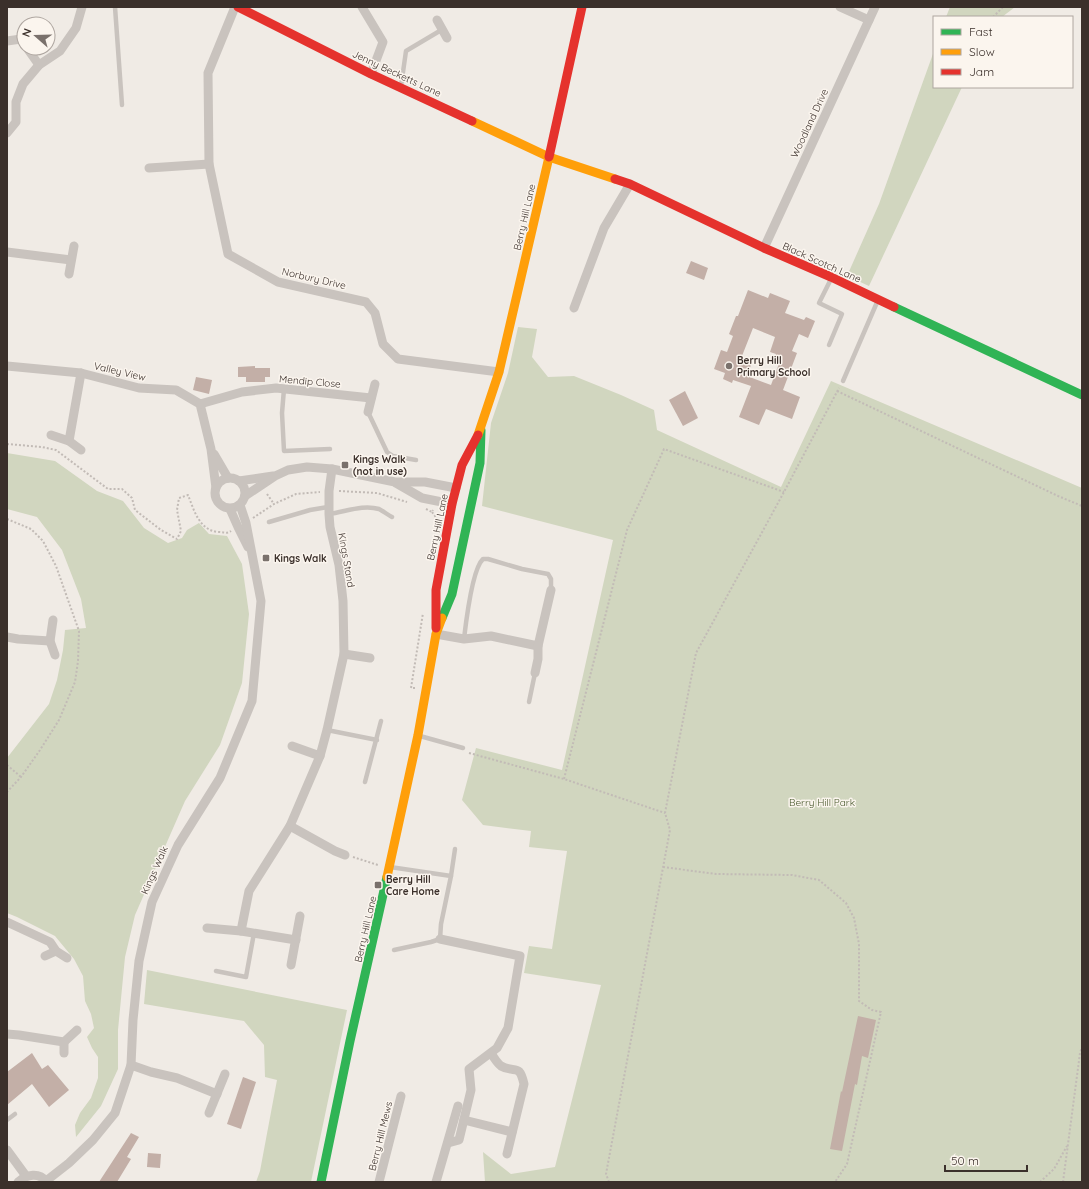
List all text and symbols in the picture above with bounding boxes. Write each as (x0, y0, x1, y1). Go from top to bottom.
north arrow (16, 16, 56, 56)
legend (933, 16, 1073, 88)
text: Fast (969, 24, 993, 39)
text: N (19, 26, 35, 39)
text: Slow (969, 44, 995, 59)
street label: Jenny Becketts Lane (350, 47, 444, 100)
text: Jam (969, 64, 994, 79)
street label: Woodland Drive (788, 86, 831, 160)
street label: Berry Hill Lane (511, 182, 539, 252)
street label: Black Scotch Lane (780, 239, 863, 286)
street label: Norbury Drive (281, 265, 347, 292)
place label: Berry Hill Primary School (737, 354, 810, 379)
street label: Valley View (93, 359, 148, 384)
marker: Berry Hill Primary School (724, 361, 734, 371)
street label: Mendip Close (279, 372, 342, 391)
place label: Kings Walk (not in use) (353, 453, 407, 478)
marker: Kings Walk (not in use) (340, 460, 350, 470)
street label: Berry Hill Lane (424, 492, 451, 562)
street label: Kings Stand (335, 532, 358, 588)
place label: Kings Walk (274, 552, 327, 565)
marker: Kings Walk (261, 553, 271, 563)
park label: Berry Hill Park (789, 796, 855, 809)
street label: Kings Walk (138, 844, 171, 896)
place label: Berry Hill Care Home (386, 873, 440, 898)
marker: Berry Hill Care Home (373, 880, 383, 890)
street label: Berry Hill Lane (352, 894, 380, 964)
street label: Berry Hill Mews (366, 1100, 395, 1172)
scale bar (945, 1147, 1027, 1173)
text: 50 m (951, 1153, 979, 1168)

